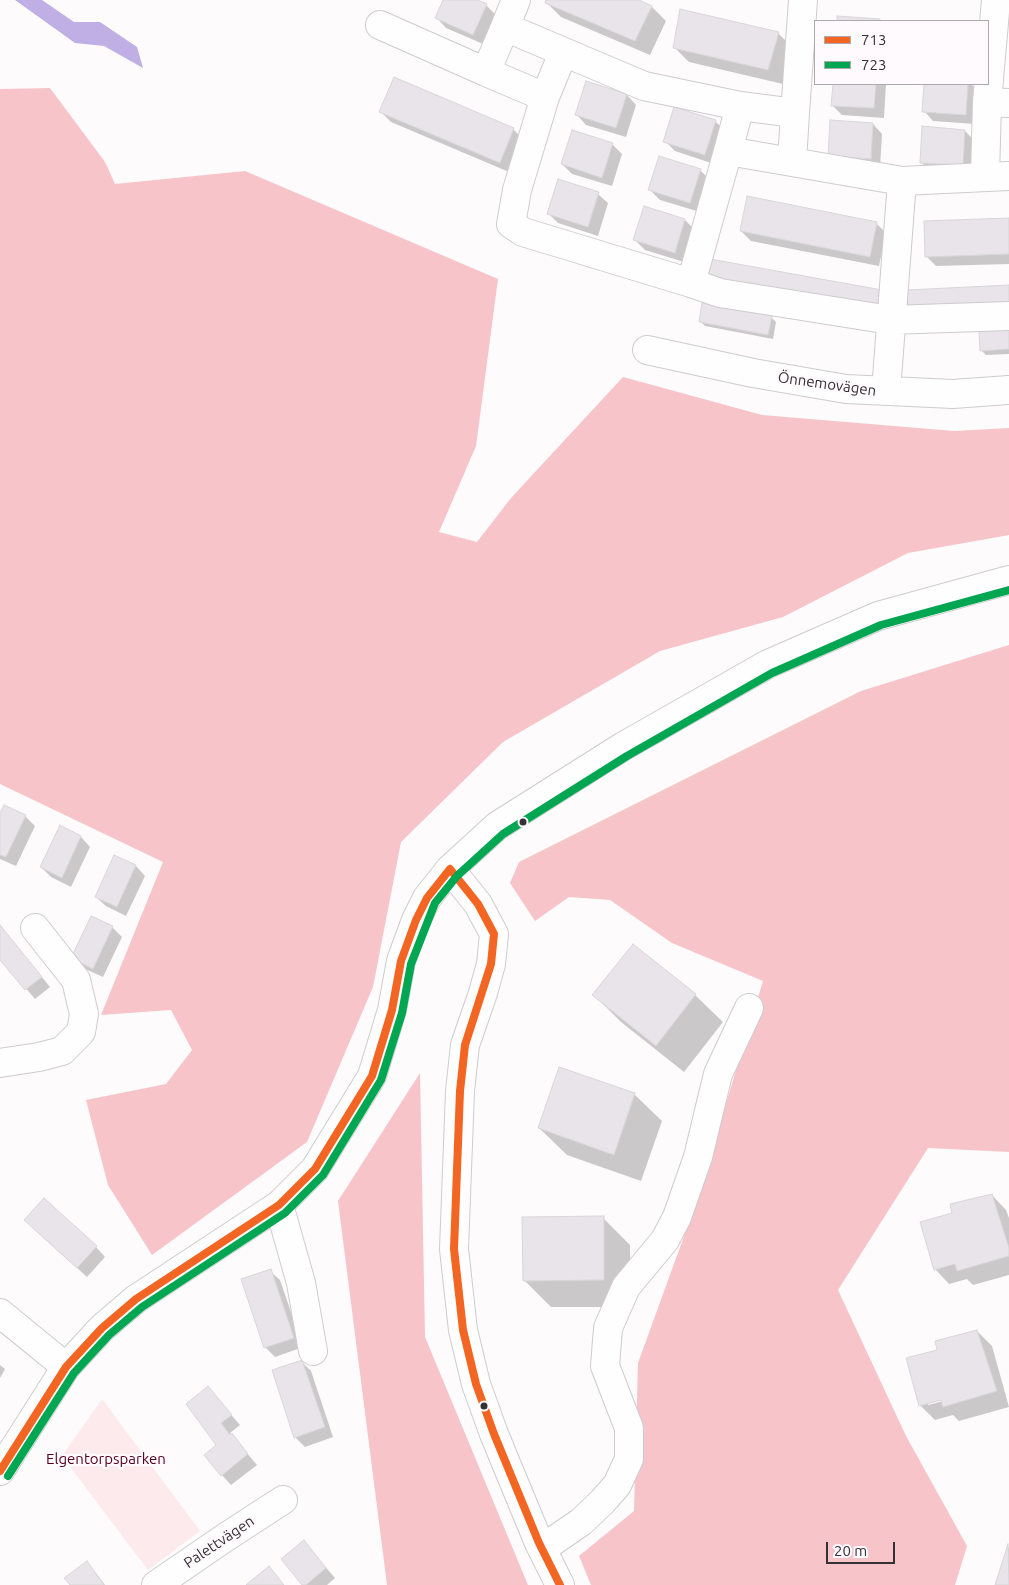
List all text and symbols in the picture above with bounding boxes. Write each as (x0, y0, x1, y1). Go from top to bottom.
legend (814, 20, 989, 85)
text: 713 (861, 31, 886, 48)
text: 723 (861, 56, 886, 73)
street label: Önnemovägen (777, 368, 877, 400)
unlabelled marker (518, 817, 528, 827)
unlabelled marker (479, 1401, 489, 1411)
park label: Elgentorpsparken (46, 1450, 166, 1468)
street label: Palettvägen (180, 1512, 258, 1572)
scale bar (829, 1532, 898, 1564)
text: 20 m (834, 1542, 867, 1559)

